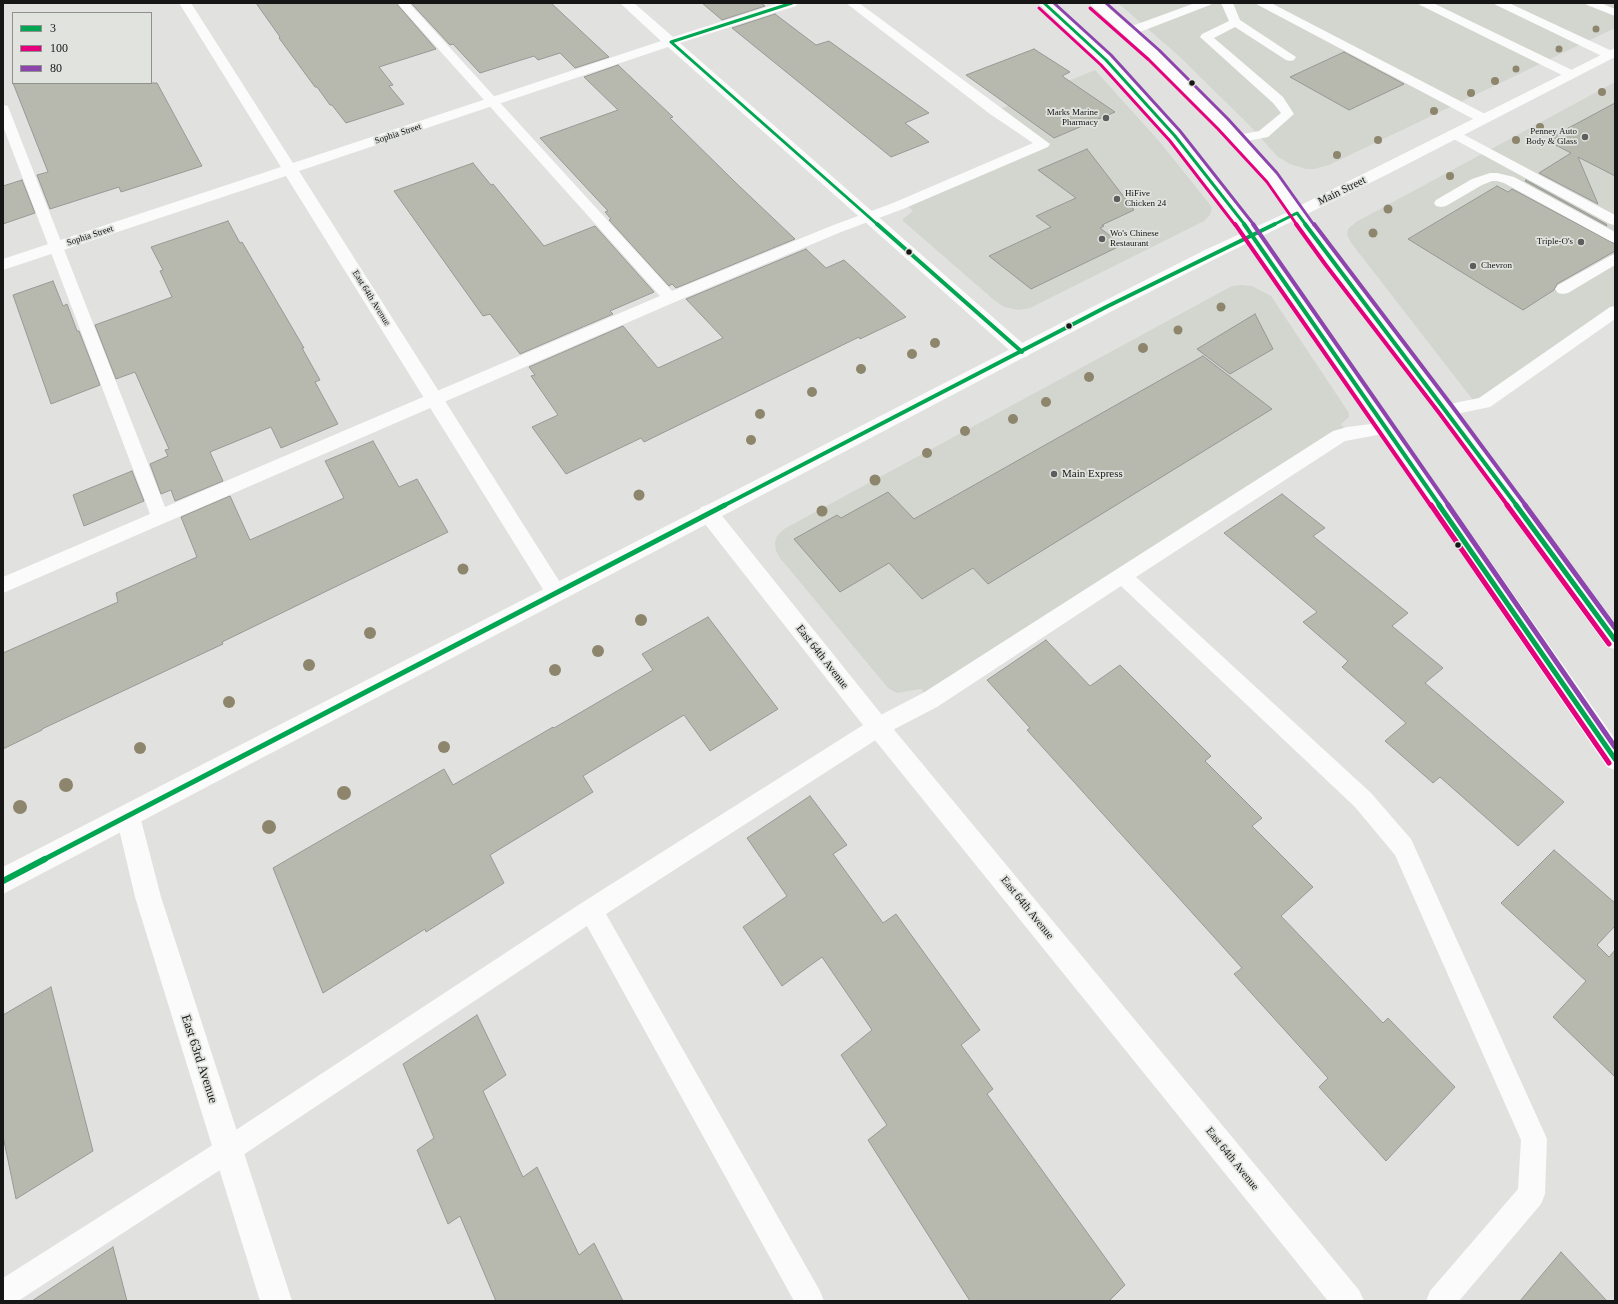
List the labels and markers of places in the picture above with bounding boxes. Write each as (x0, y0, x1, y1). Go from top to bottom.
unlabelled marker (1187, 78, 1197, 88)
place label: Marks Marine Pharmacy (1047, 108, 1098, 129)
marker: Marks Marine Pharmacy (1101, 113, 1111, 123)
place label: Penney Auto Body & Glass (1526, 127, 1577, 148)
marker: Penney Auto Body & Glass (1580, 132, 1590, 142)
place label: HiFive Chicken 24 (1125, 189, 1166, 210)
marker: HiFive Chicken 24 (1112, 194, 1122, 204)
place label: Wo's Chinese Restaurant (1110, 229, 1159, 250)
marker: Wo's Chinese Restaurant (1097, 234, 1107, 244)
place label: Triple-O's (1537, 237, 1573, 247)
marker: Triple-O's (1576, 237, 1586, 247)
unlabelled marker (904, 247, 914, 257)
marker: Chevron (1468, 261, 1478, 271)
place label: Chevron (1481, 261, 1512, 271)
unlabelled marker (1064, 321, 1074, 331)
place label: Main Express (1062, 467, 1123, 481)
marker: Main Express (1049, 469, 1059, 479)
unlabelled marker (1453, 540, 1463, 550)

